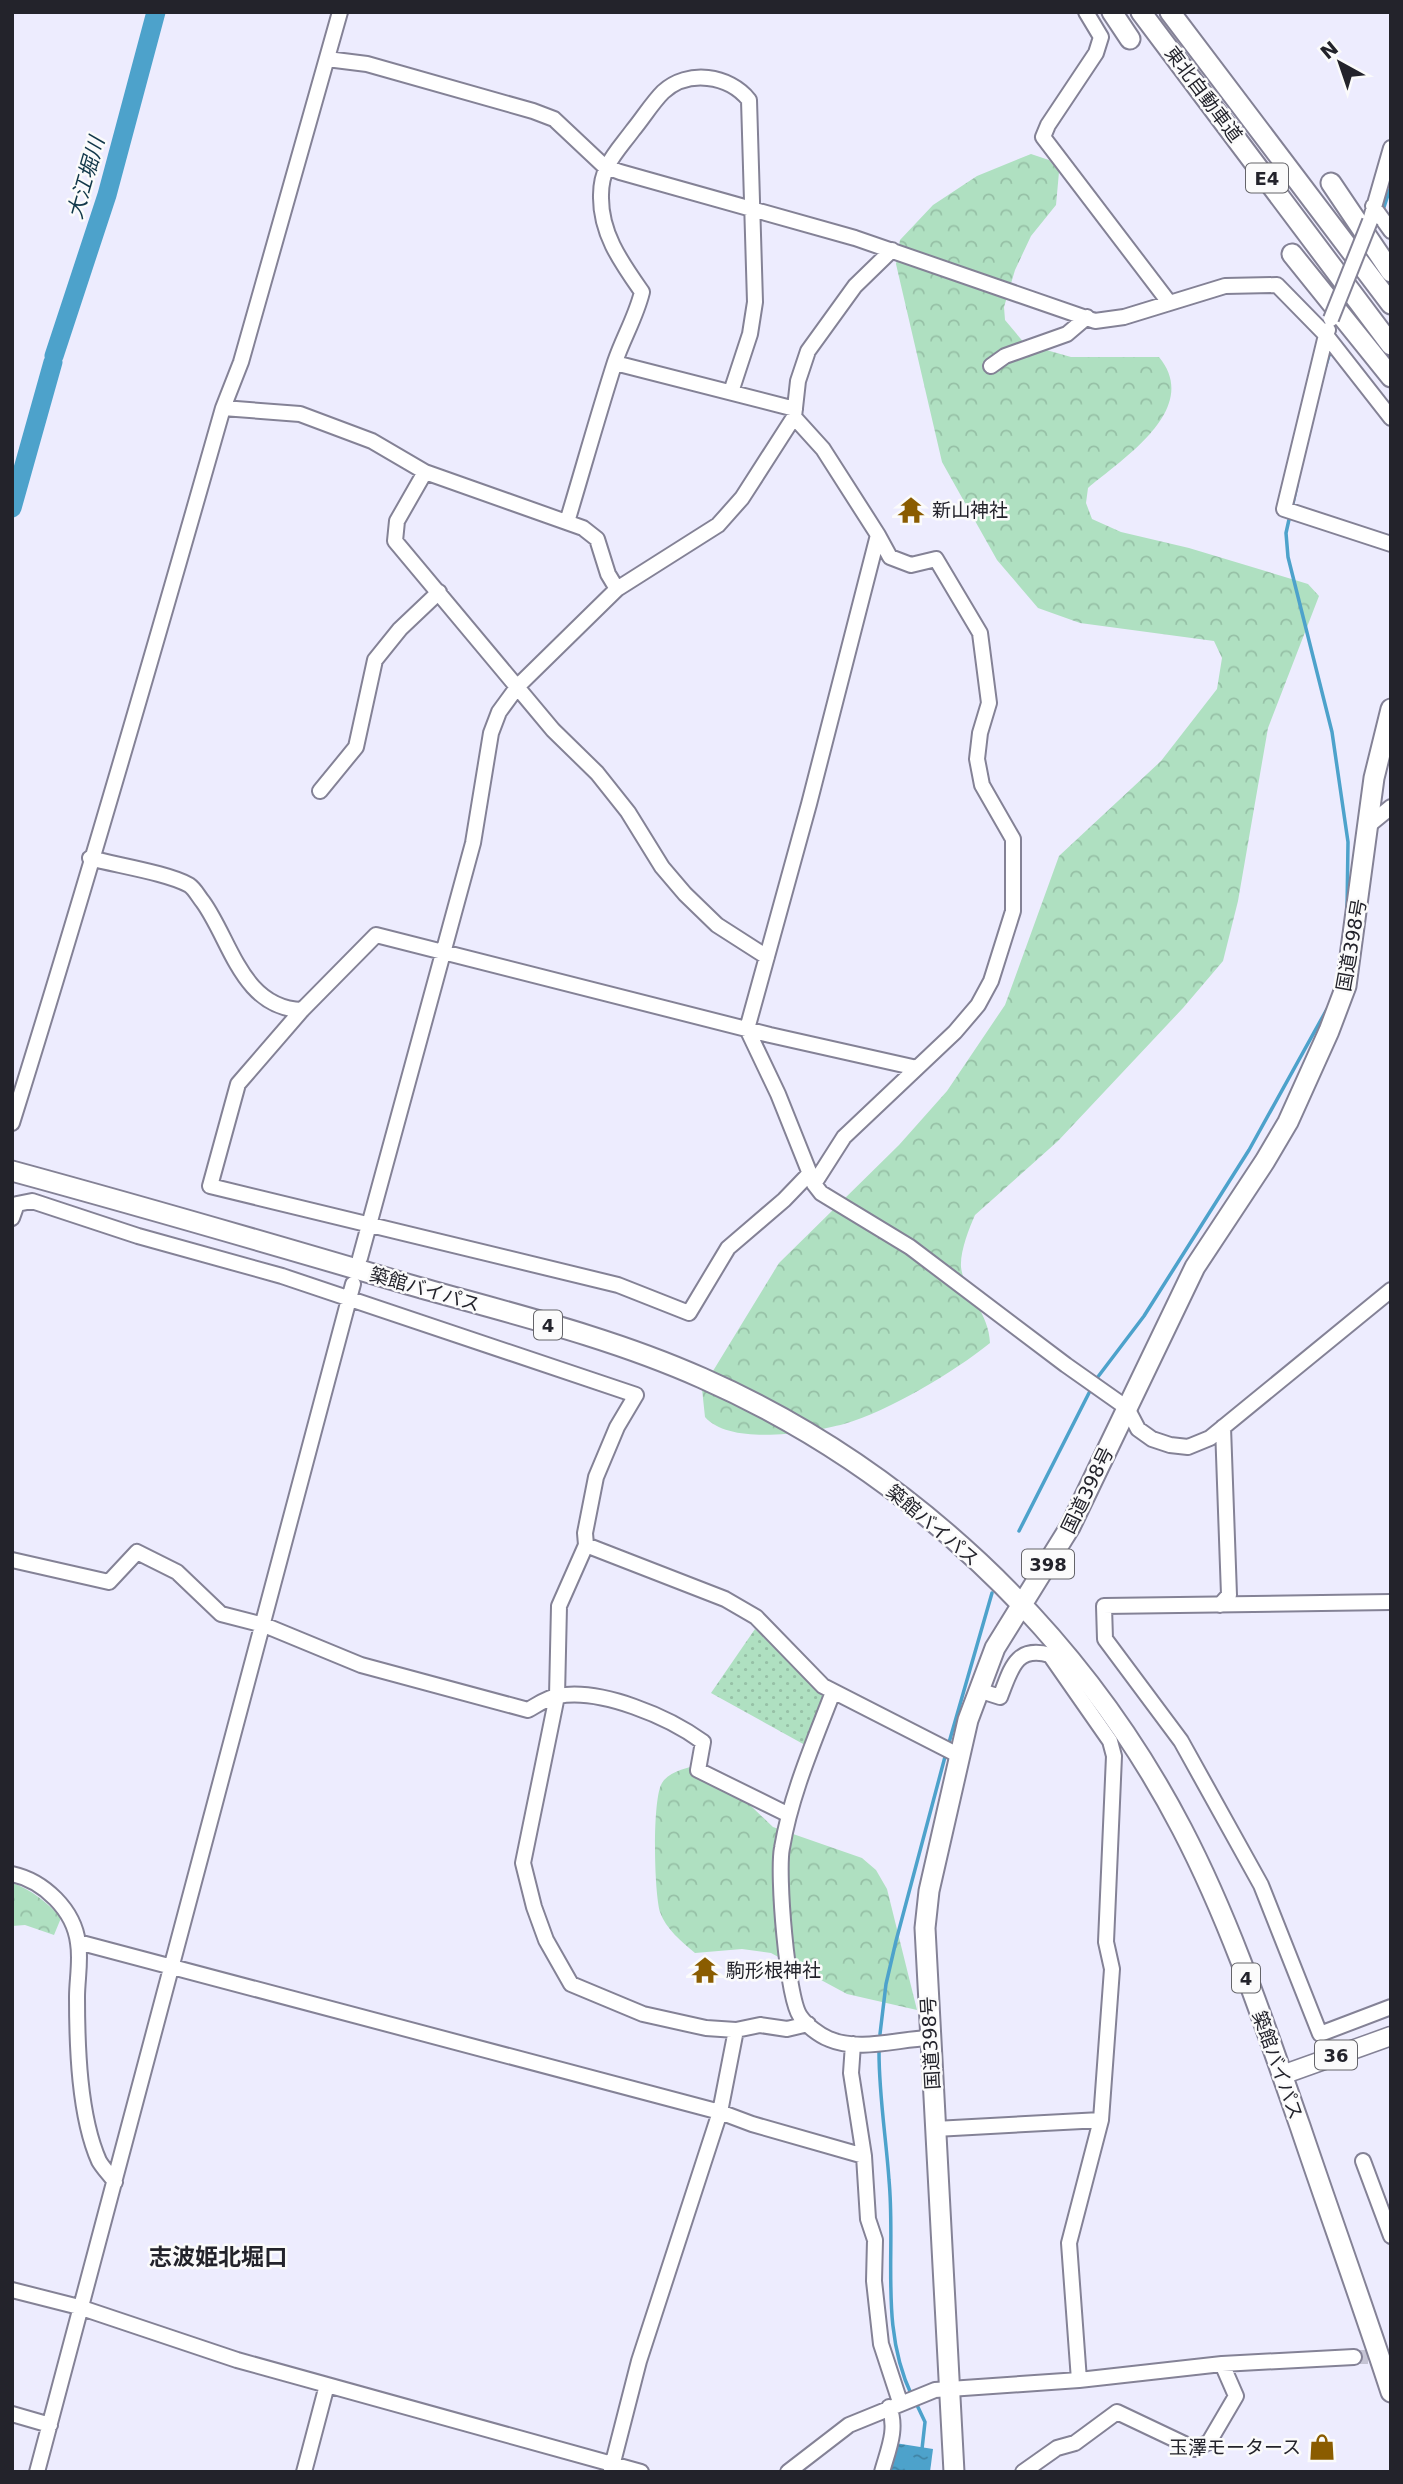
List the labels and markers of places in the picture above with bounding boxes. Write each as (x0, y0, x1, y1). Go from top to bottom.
temple icon: 新山神社 (896, 495, 926, 525)
place label: 新山神社 (932, 499, 1008, 521)
temple icon: 駒形根神社 (690, 1955, 720, 1985)
place label: 駒形根神社 (726, 1959, 821, 1981)
shop icon: 玉澤モータース (1307, 2432, 1337, 2462)
place label: 玉澤モータース (1169, 2436, 1301, 2458)

